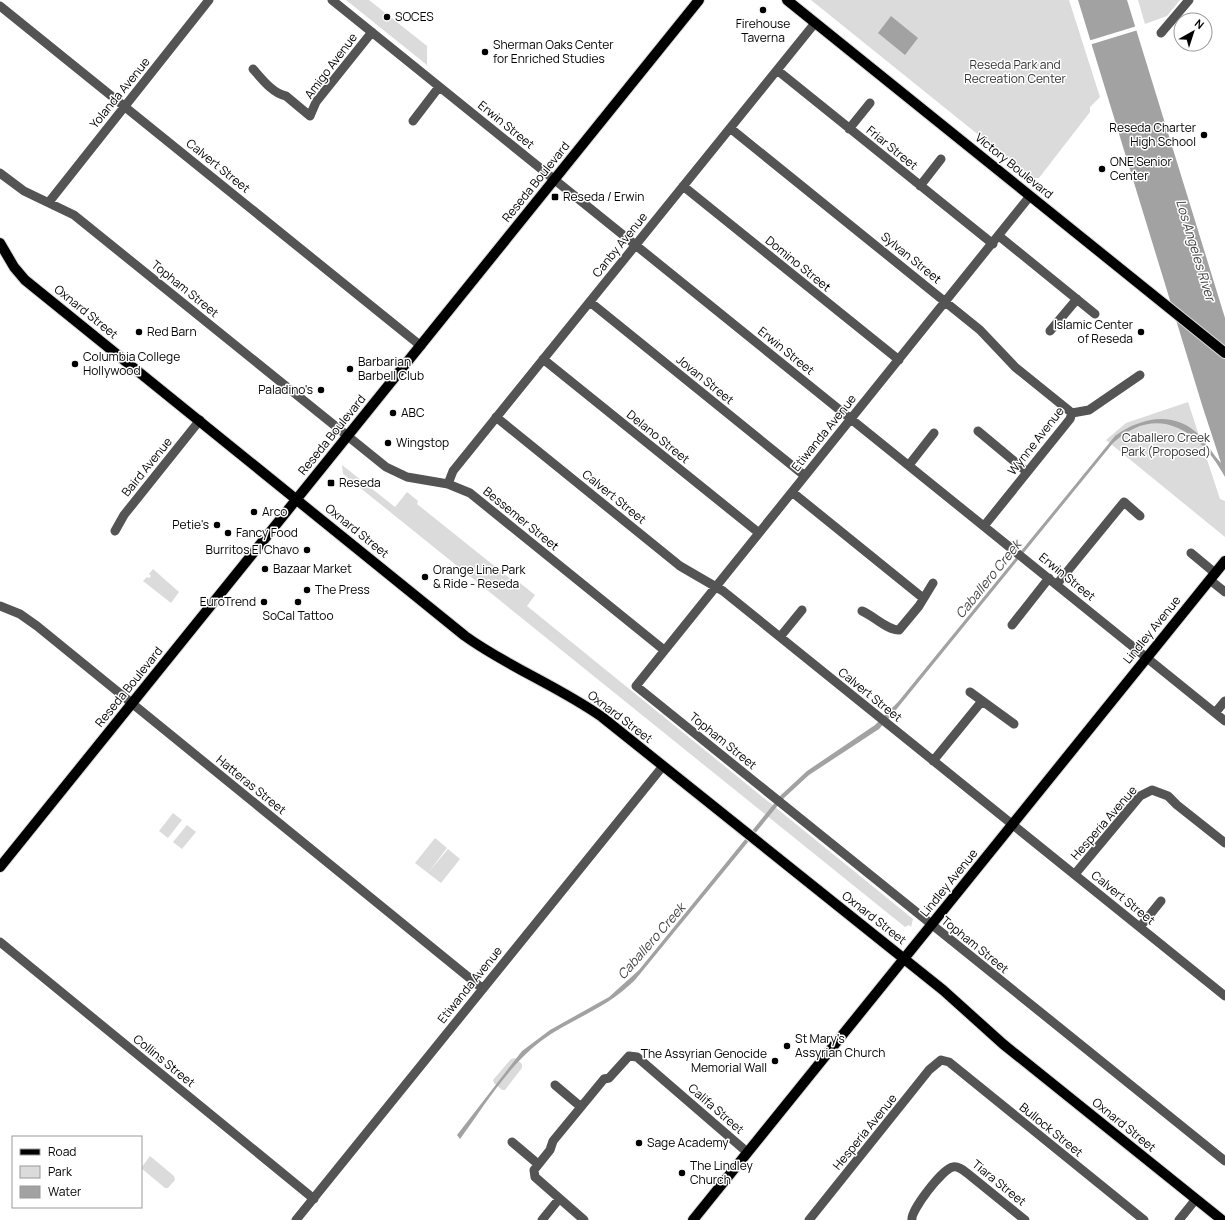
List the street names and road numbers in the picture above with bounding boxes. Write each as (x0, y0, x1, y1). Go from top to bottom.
street label: Amigo Avenue (300, 29, 361, 102)
street label: Yolanda Avenue (86, 54, 153, 132)
street label: Erwin Street (475, 97, 538, 153)
street label: Friar Street (863, 122, 922, 174)
street label: Victory Boulevard (972, 129, 1057, 202)
street label: Calvert Street (183, 135, 254, 197)
street label: Reseda Boulevard (498, 138, 573, 225)
street label: Canby Avenue (588, 209, 651, 281)
street label: Sylvan Street (877, 228, 945, 287)
street label: Domino Street (762, 232, 835, 295)
street label: Topham Street (148, 256, 223, 321)
street label: Oxnard Street (51, 281, 122, 343)
street label: Erwin Street (755, 323, 818, 379)
street label: Jovan Street (673, 351, 738, 408)
street label: Reseda Boulevard (294, 391, 369, 478)
street label: Etiwanda Avenue (787, 391, 860, 475)
street label: Wynne Avenue (1004, 403, 1068, 478)
street label: Delano Street (623, 406, 693, 467)
street label: Baird Avenue (117, 434, 176, 500)
street label: Calvert Street (579, 466, 650, 528)
street label: Bessemer Street (480, 483, 563, 555)
street label: Oxnard Street (322, 500, 393, 562)
street label: Erwin Street (1036, 549, 1099, 605)
street label: Lindley Avenue (1119, 592, 1184, 667)
street label: Reseda Boulevard (91, 643, 166, 730)
street label: Calvert Street (835, 664, 906, 726)
street label: Oxnard Street (584, 686, 657, 747)
street label: Topham Street (686, 708, 761, 773)
street label: Hatteras Street (213, 751, 290, 818)
street label: Hesperia Avenue (1067, 782, 1141, 863)
street label: Lindley Avenue (916, 845, 981, 920)
street label: Calvert Street (1088, 867, 1159, 929)
street label: Oxnard Street (839, 887, 910, 948)
street label: Topham Street (938, 912, 1013, 977)
street label: Etiwanda Avenue (433, 943, 506, 1027)
street label: Collins Street (130, 1030, 199, 1091)
street label: Califa Street (685, 1079, 748, 1138)
street label: Hesperia Avenue (829, 1090, 900, 1173)
street label: Oxnard Street (1089, 1094, 1160, 1156)
street label: Bullock Street (1016, 1099, 1087, 1161)
street label: Tiara Street (969, 1156, 1030, 1210)

